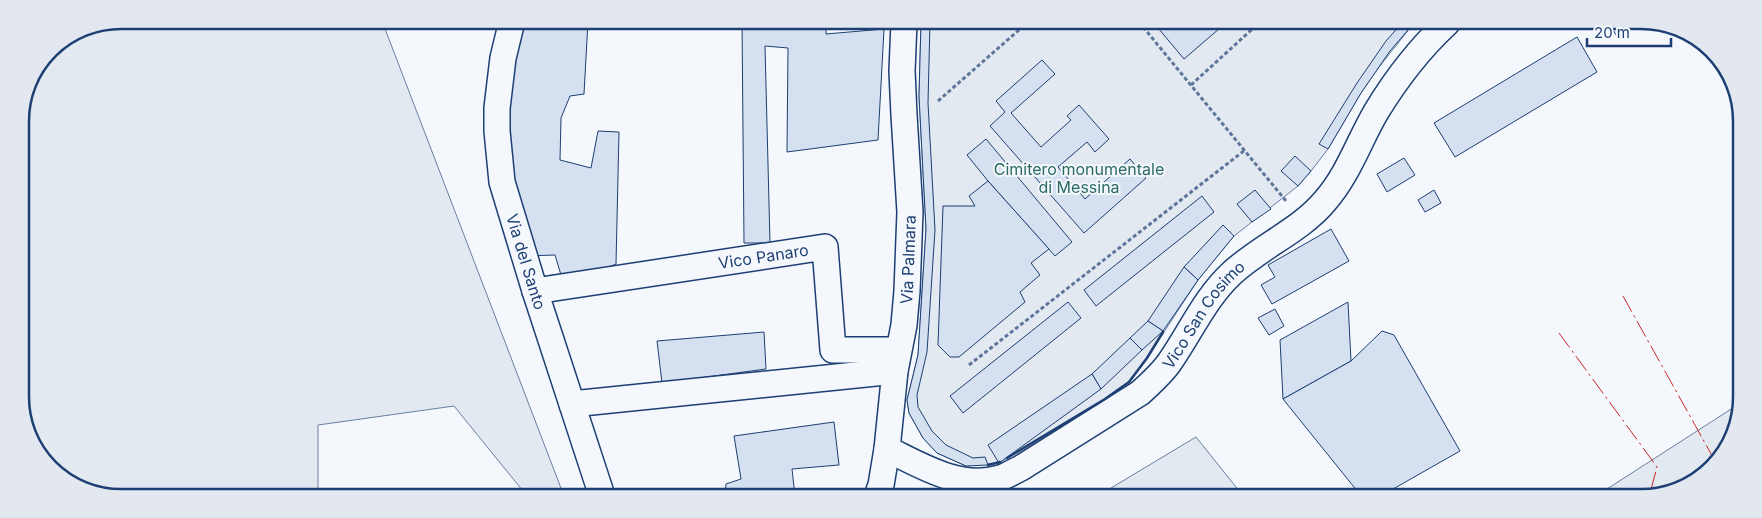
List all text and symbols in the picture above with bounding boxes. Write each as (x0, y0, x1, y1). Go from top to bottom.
scale bar (1587, 15, 1671, 47)
text: 20 m (1594, 23, 1630, 42)
park label: Cimitero monumentale di Messina (994, 159, 1164, 197)
street label: Via del Santo (502, 211, 550, 312)
street label: Via Palmara (896, 215, 920, 305)
street label: Vico Panaro (717, 240, 810, 273)
street label: Vico San Cosimo (1158, 256, 1249, 373)

